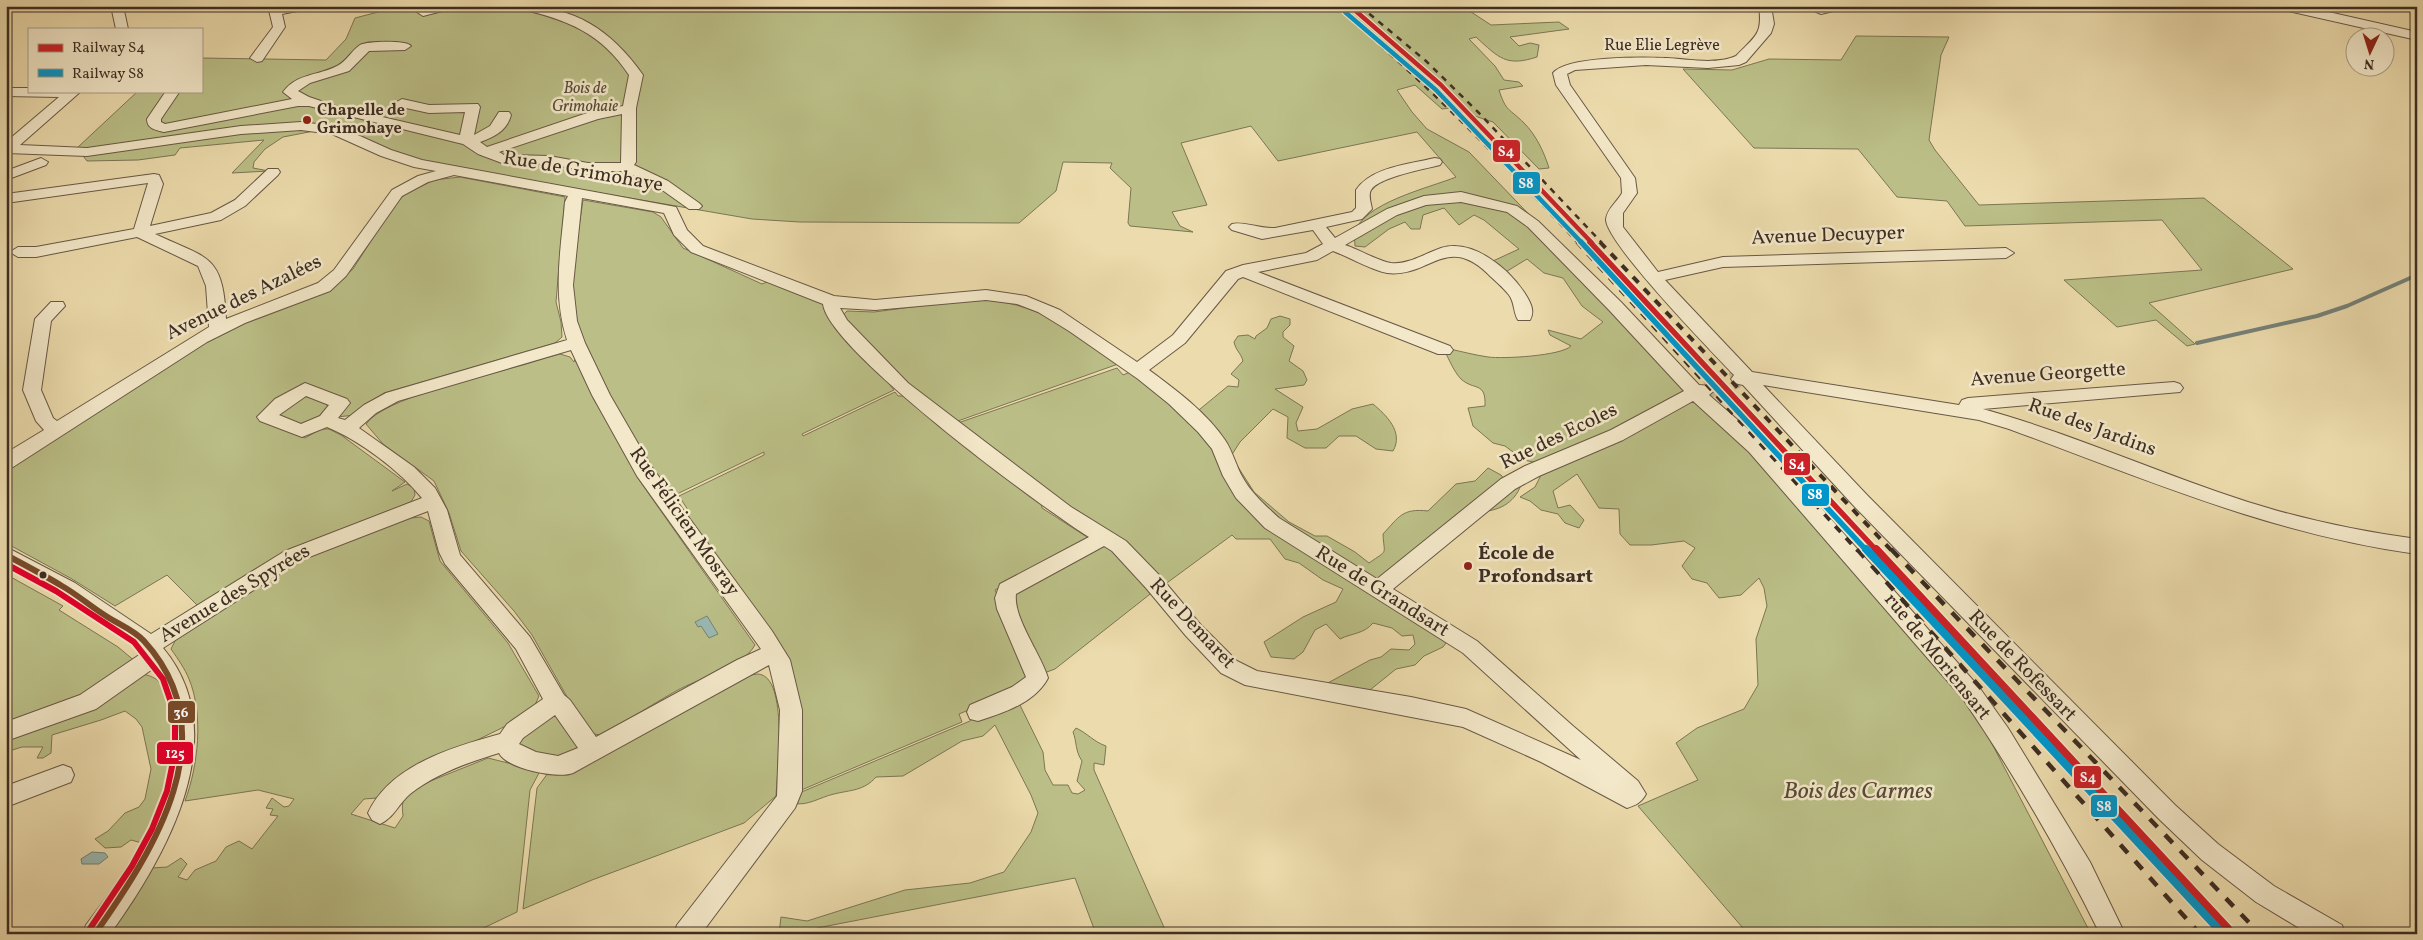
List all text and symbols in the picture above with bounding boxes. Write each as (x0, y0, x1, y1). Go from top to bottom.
legend (28, 28, 202, 92)
north arrow (2346, 28, 2396, 78)
street label: Rue Elie Legrève (1604, 35, 1720, 57)
text: Railway S4 (72, 38, 145, 59)
text: N (2363, 54, 2375, 73)
text: Railway S8 (72, 64, 144, 85)
park label: Bois de Grimohaie (552, 78, 618, 118)
place label: Chapelle de Grimohaye (317, 100, 405, 140)
marker: Chapelle de Grimohaye (301, 114, 313, 126)
line badge: S4 (1492, 139, 1521, 163)
text: S4 (1498, 143, 1515, 162)
street label: Rue de Grimohaye (501, 144, 665, 200)
line badge: S8 (1512, 171, 1541, 195)
text: S8 (1518, 175, 1534, 194)
street label: Avenue Decuyper (1751, 219, 1905, 253)
street label: Avenue des Azalées (161, 248, 327, 348)
street label: Avenue Georgette (1970, 356, 2126, 394)
street label: Rue des Jardins (2024, 392, 2160, 464)
street label: Rue des Ecoles (1496, 397, 1622, 477)
street label: Rue Félicien Mosray (622, 442, 746, 602)
line badge: S4 (1783, 452, 1811, 476)
text: S4 (1789, 456, 1806, 475)
line badge: S8 (1801, 483, 1830, 507)
text: S8 (1807, 486, 1823, 505)
street label: Avenue des Spyrées (154, 538, 316, 650)
street label: Rue de Grandsart (1310, 540, 1454, 644)
place label: École de Profondsart (1478, 540, 1594, 591)
marker: École de Profondsart (1462, 560, 1474, 572)
unlabelled marker (38, 570, 48, 580)
street label: Rue Demaret (1143, 572, 1241, 676)
street label: rue de Moriensart (1877, 587, 1997, 727)
street label: Rue de Rofessart (1961, 604, 2083, 728)
line badge: 36 (167, 700, 196, 724)
text: 36 (174, 704, 189, 723)
line badge: 125 (156, 741, 194, 765)
text: 125 (165, 745, 185, 764)
line badge: S4 (2073, 765, 2102, 789)
text: S4 (2080, 769, 2097, 788)
park label: Bois des Carmes (1783, 775, 1933, 809)
line badge: S8 (2090, 794, 2118, 818)
text: S8 (2096, 798, 2112, 817)

